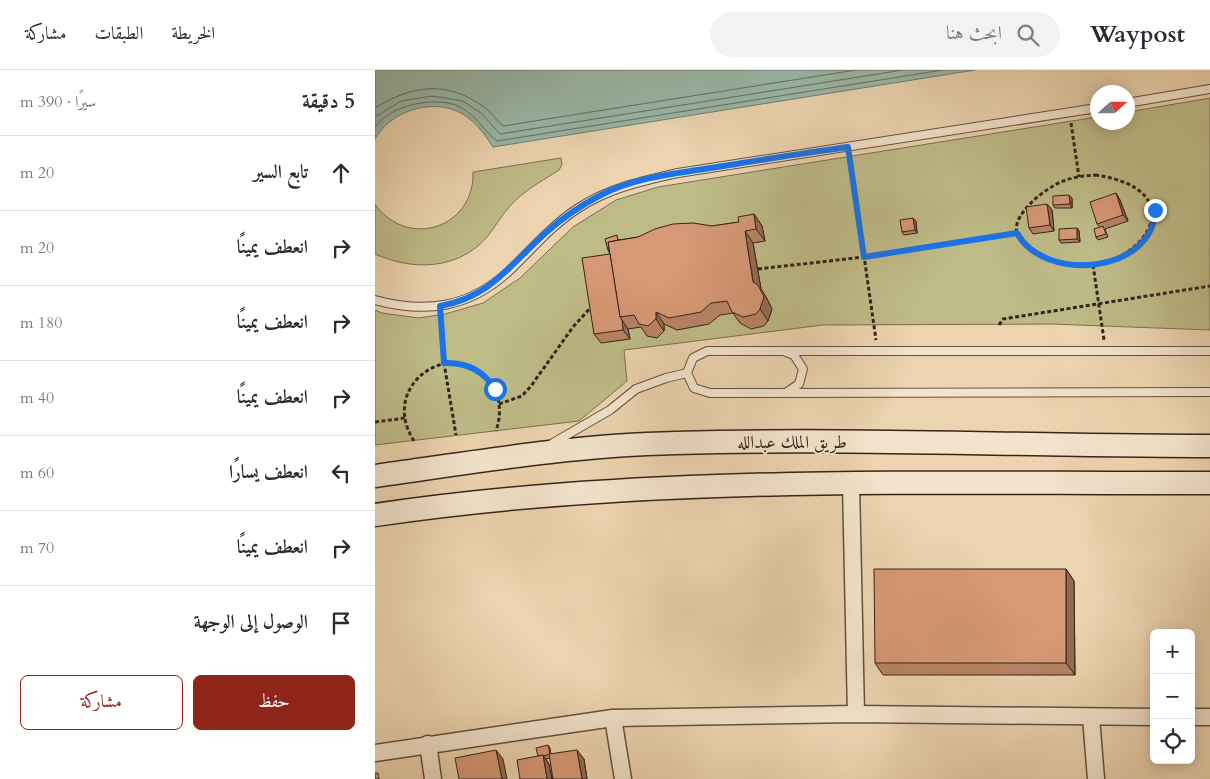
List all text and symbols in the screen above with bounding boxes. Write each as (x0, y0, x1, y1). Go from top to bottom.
search box (710, 12, 1060, 57)
text: Waypost (1090, 18, 1185, 51)
text: ابحث هنا (946, 20, 1002, 46)
text: مشاركة (25, 21, 66, 46)
text: الطبقات (94, 21, 143, 46)
text: الخريطة (171, 21, 215, 46)
icon: search (1014, 21, 1042, 49)
north arrow (1090, 85, 1135, 130)
text: 5 دقيقة (302, 87, 355, 116)
text: سيرًا · 390 m (20, 91, 96, 113)
text: تابع السير (253, 159, 308, 185)
icon: ahead (327, 159, 355, 187)
text: 20 m (20, 162, 54, 184)
route end (1144, 199, 1167, 222)
text: انعطف يمينًا (237, 234, 308, 260)
icon: right (327, 234, 355, 262)
text: 20 m (20, 237, 54, 259)
text: انعطف يمينًا (237, 309, 308, 335)
icon: right (327, 309, 355, 337)
text: 180 m (20, 312, 62, 334)
route start (484, 378, 507, 401)
text: انعطف يمينًا (237, 384, 308, 410)
icon: right (327, 384, 355, 412)
text: 40 m (20, 387, 54, 409)
street label: طريق الملك عبدالله (737, 430, 847, 455)
text: انعطف يسارًا (229, 459, 308, 485)
icon: left (327, 459, 355, 487)
text: 60 m (20, 462, 54, 484)
text: انعطف يمينًا (237, 534, 308, 560)
icon: right (327, 534, 355, 562)
text: 70 m (20, 537, 54, 559)
text: الوصول إلى الوجهة (194, 609, 308, 635)
icon: arrive (327, 609, 355, 637)
map controls (1150, 629, 1195, 764)
button: + (1150, 629, 1195, 674)
button: − (1150, 674, 1195, 719)
button: مشاركة (20, 675, 183, 730)
button: حفظ (193, 675, 355, 730)
button: locate (1150, 719, 1195, 764)

